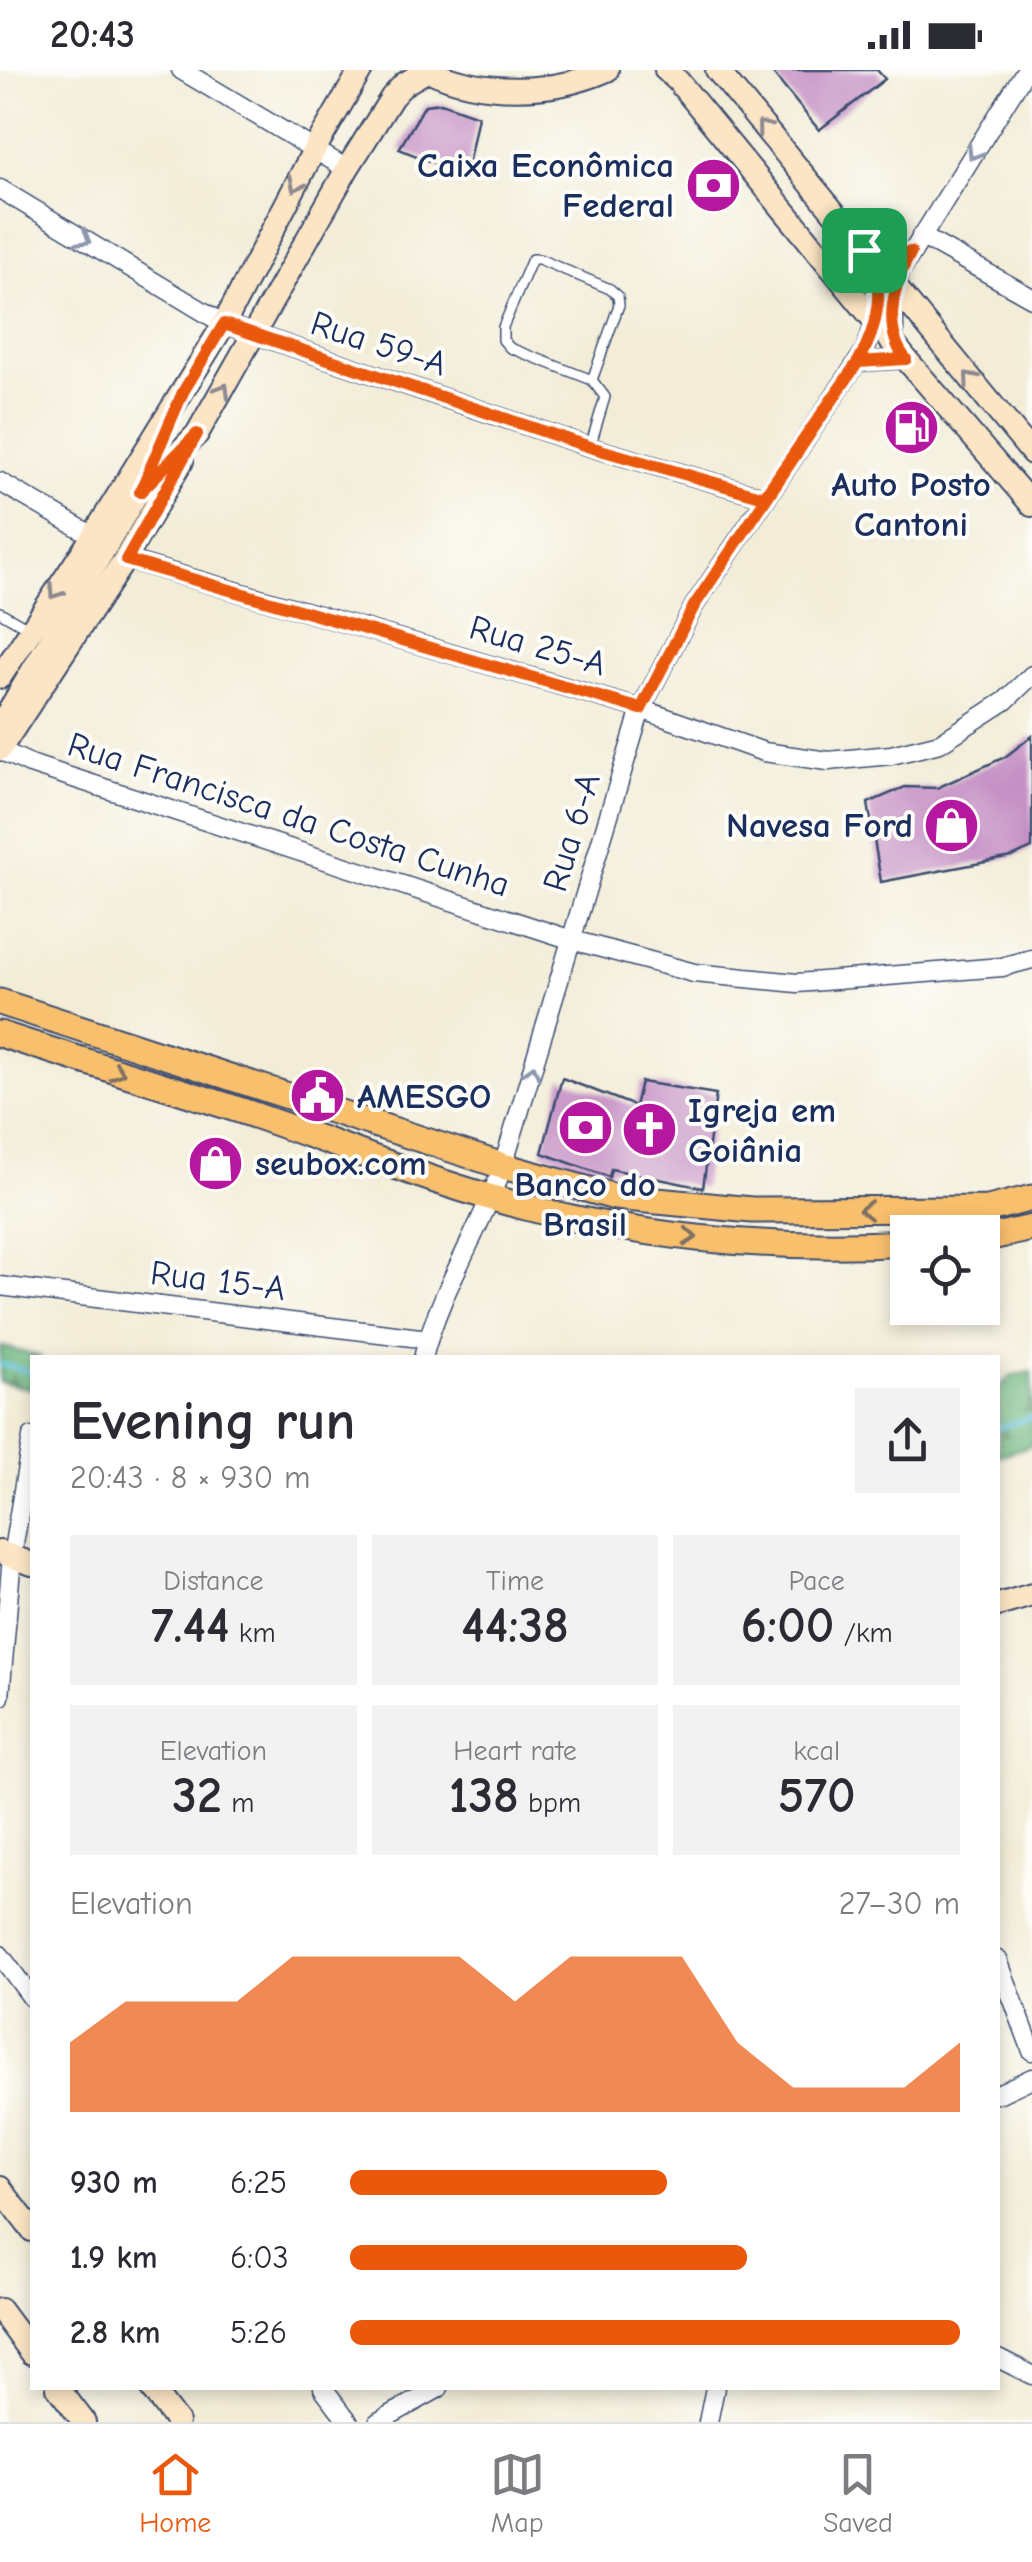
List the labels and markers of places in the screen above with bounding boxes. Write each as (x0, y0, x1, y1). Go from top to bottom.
place label: Caixa Econômica Federal (417, 145, 674, 226)
bank icon: Caixa Econômica Federal (683, 155, 743, 215)
pin (822, 208, 907, 293)
fuel station icon: Auto Posto Cantoni (881, 398, 941, 458)
place label: Auto Posto Cantoni (831, 464, 991, 545)
shop icon: Navesa Ford (922, 795, 982, 855)
place label: Navesa Ford (726, 805, 913, 846)
public building icon: AMESGO (288, 1066, 348, 1126)
place label: AMESGO (357, 1076, 491, 1117)
place label: Igreja em Goiânia (688, 1090, 836, 1171)
bank icon: Banco do Brasil (555, 1098, 615, 1158)
church icon: Igreja em Goiânia (619, 1100, 679, 1160)
shop icon: seubox.com (186, 1133, 246, 1193)
place label: seubox.com (255, 1143, 427, 1184)
place label: Banco do Brasil (514, 1164, 656, 1245)

